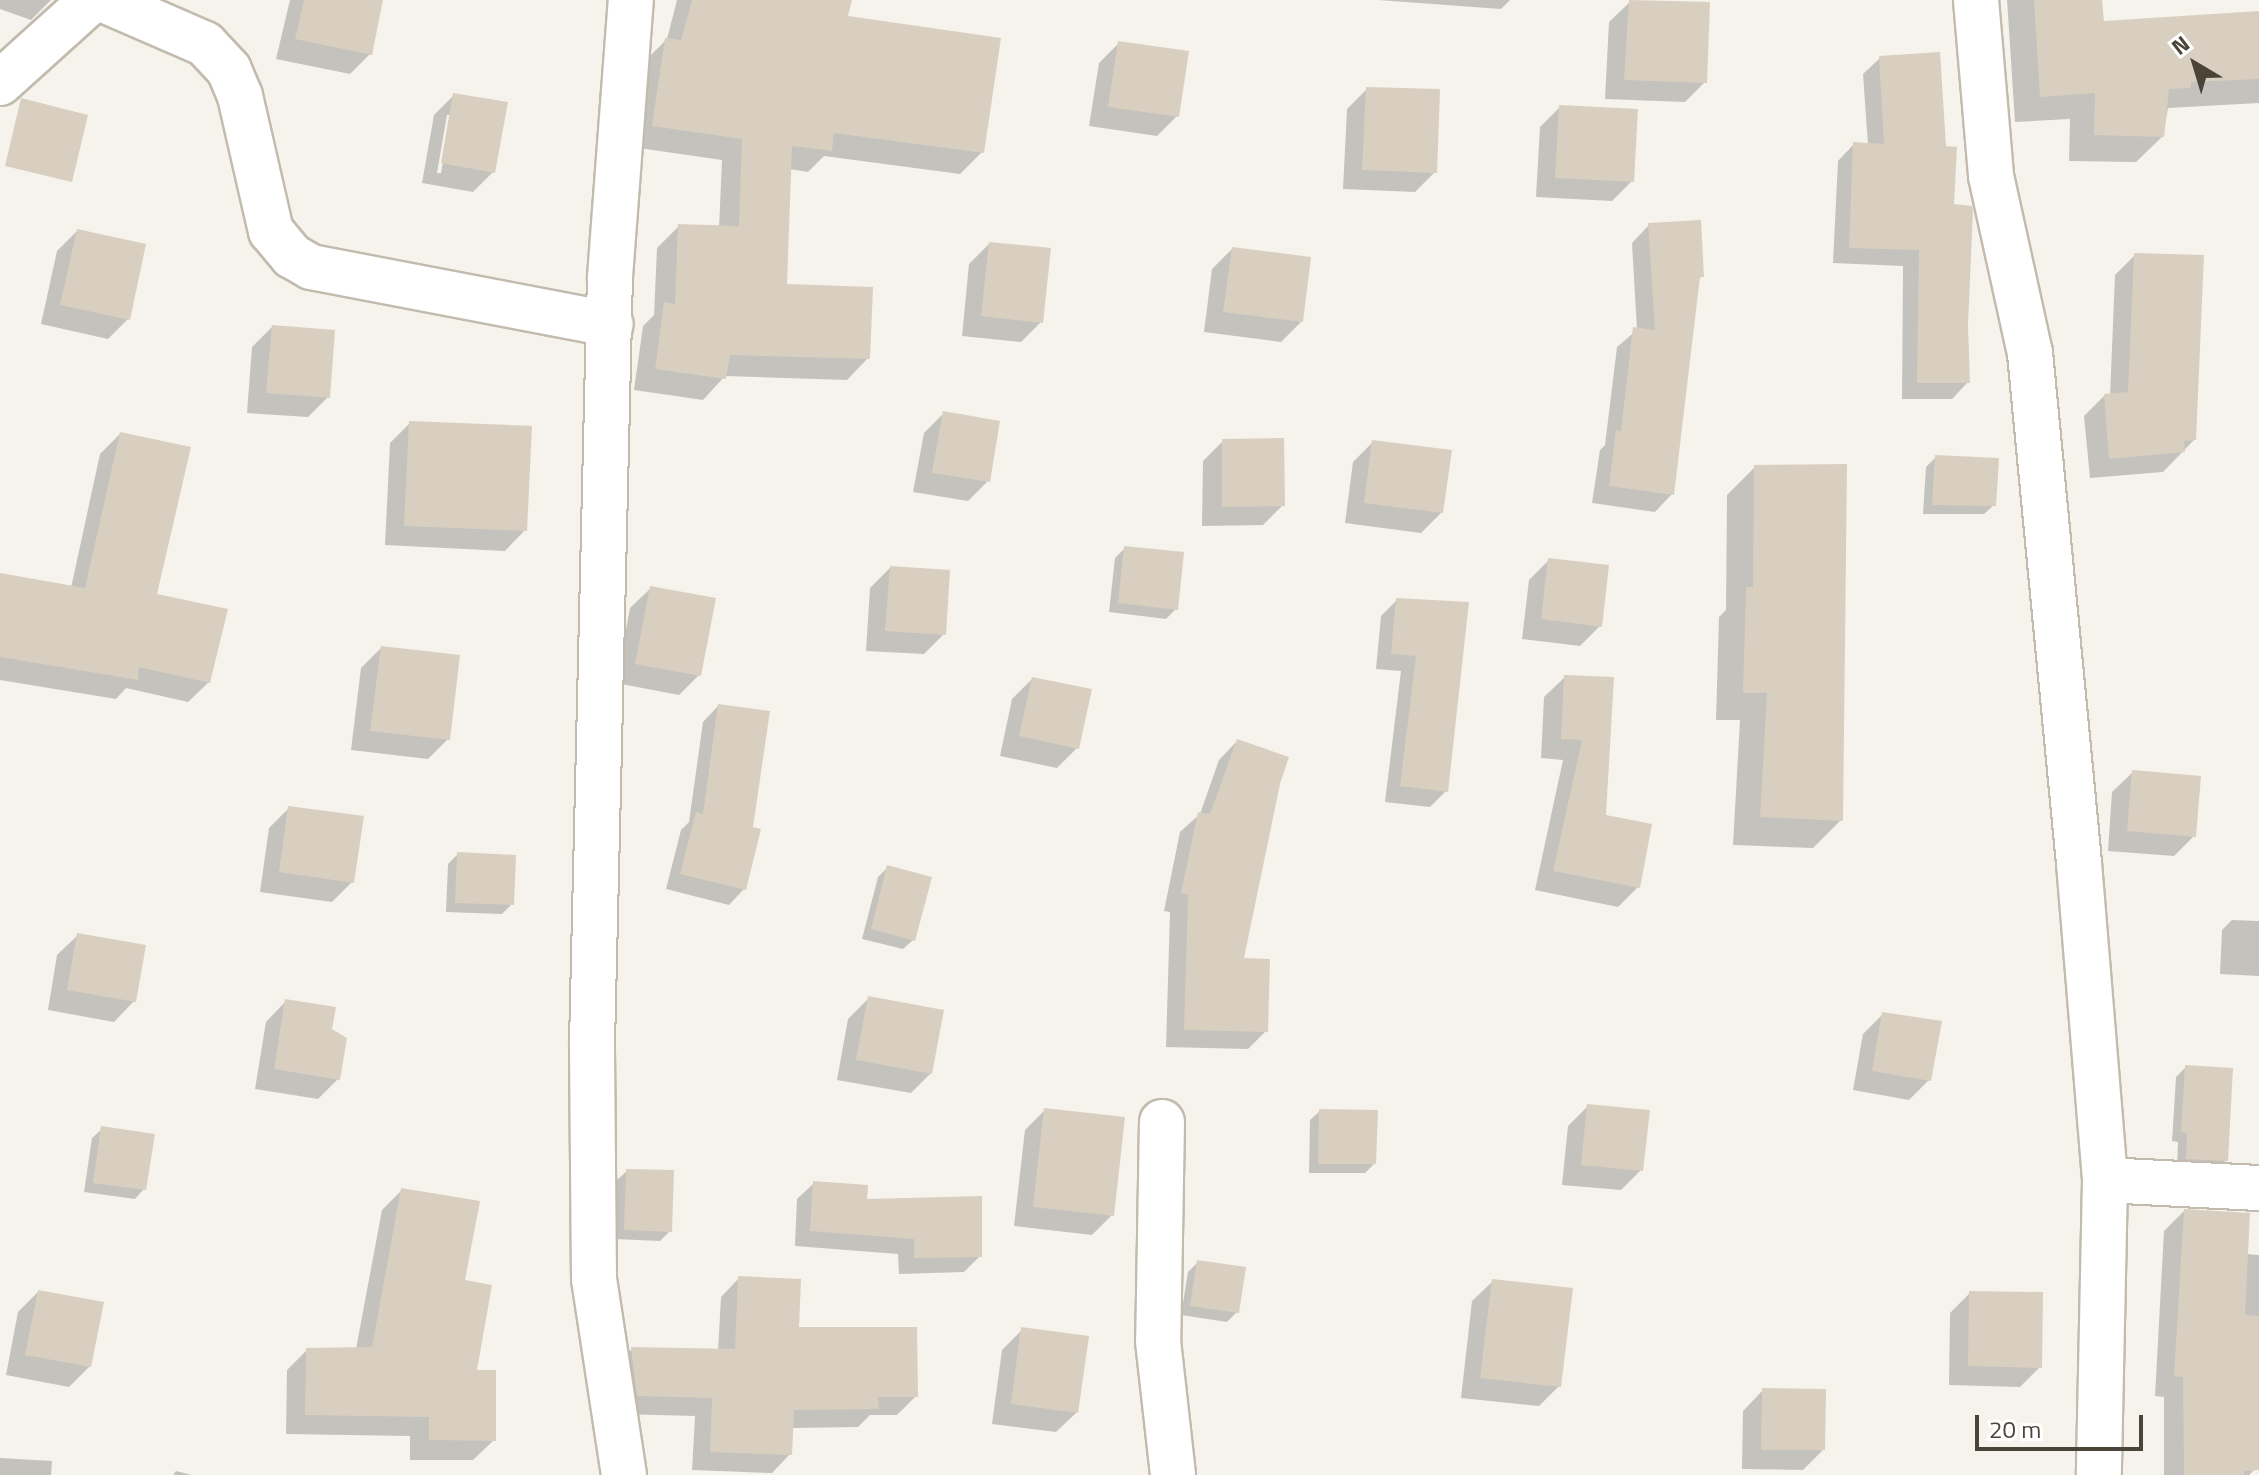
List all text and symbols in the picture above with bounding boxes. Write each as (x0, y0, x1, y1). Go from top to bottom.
north arrow (2155, 24, 2235, 104)
text: N (2164, 27, 2197, 63)
scale bar (1979, 1399, 2147, 1449)
text: 20 m (1989, 1411, 2041, 1447)

